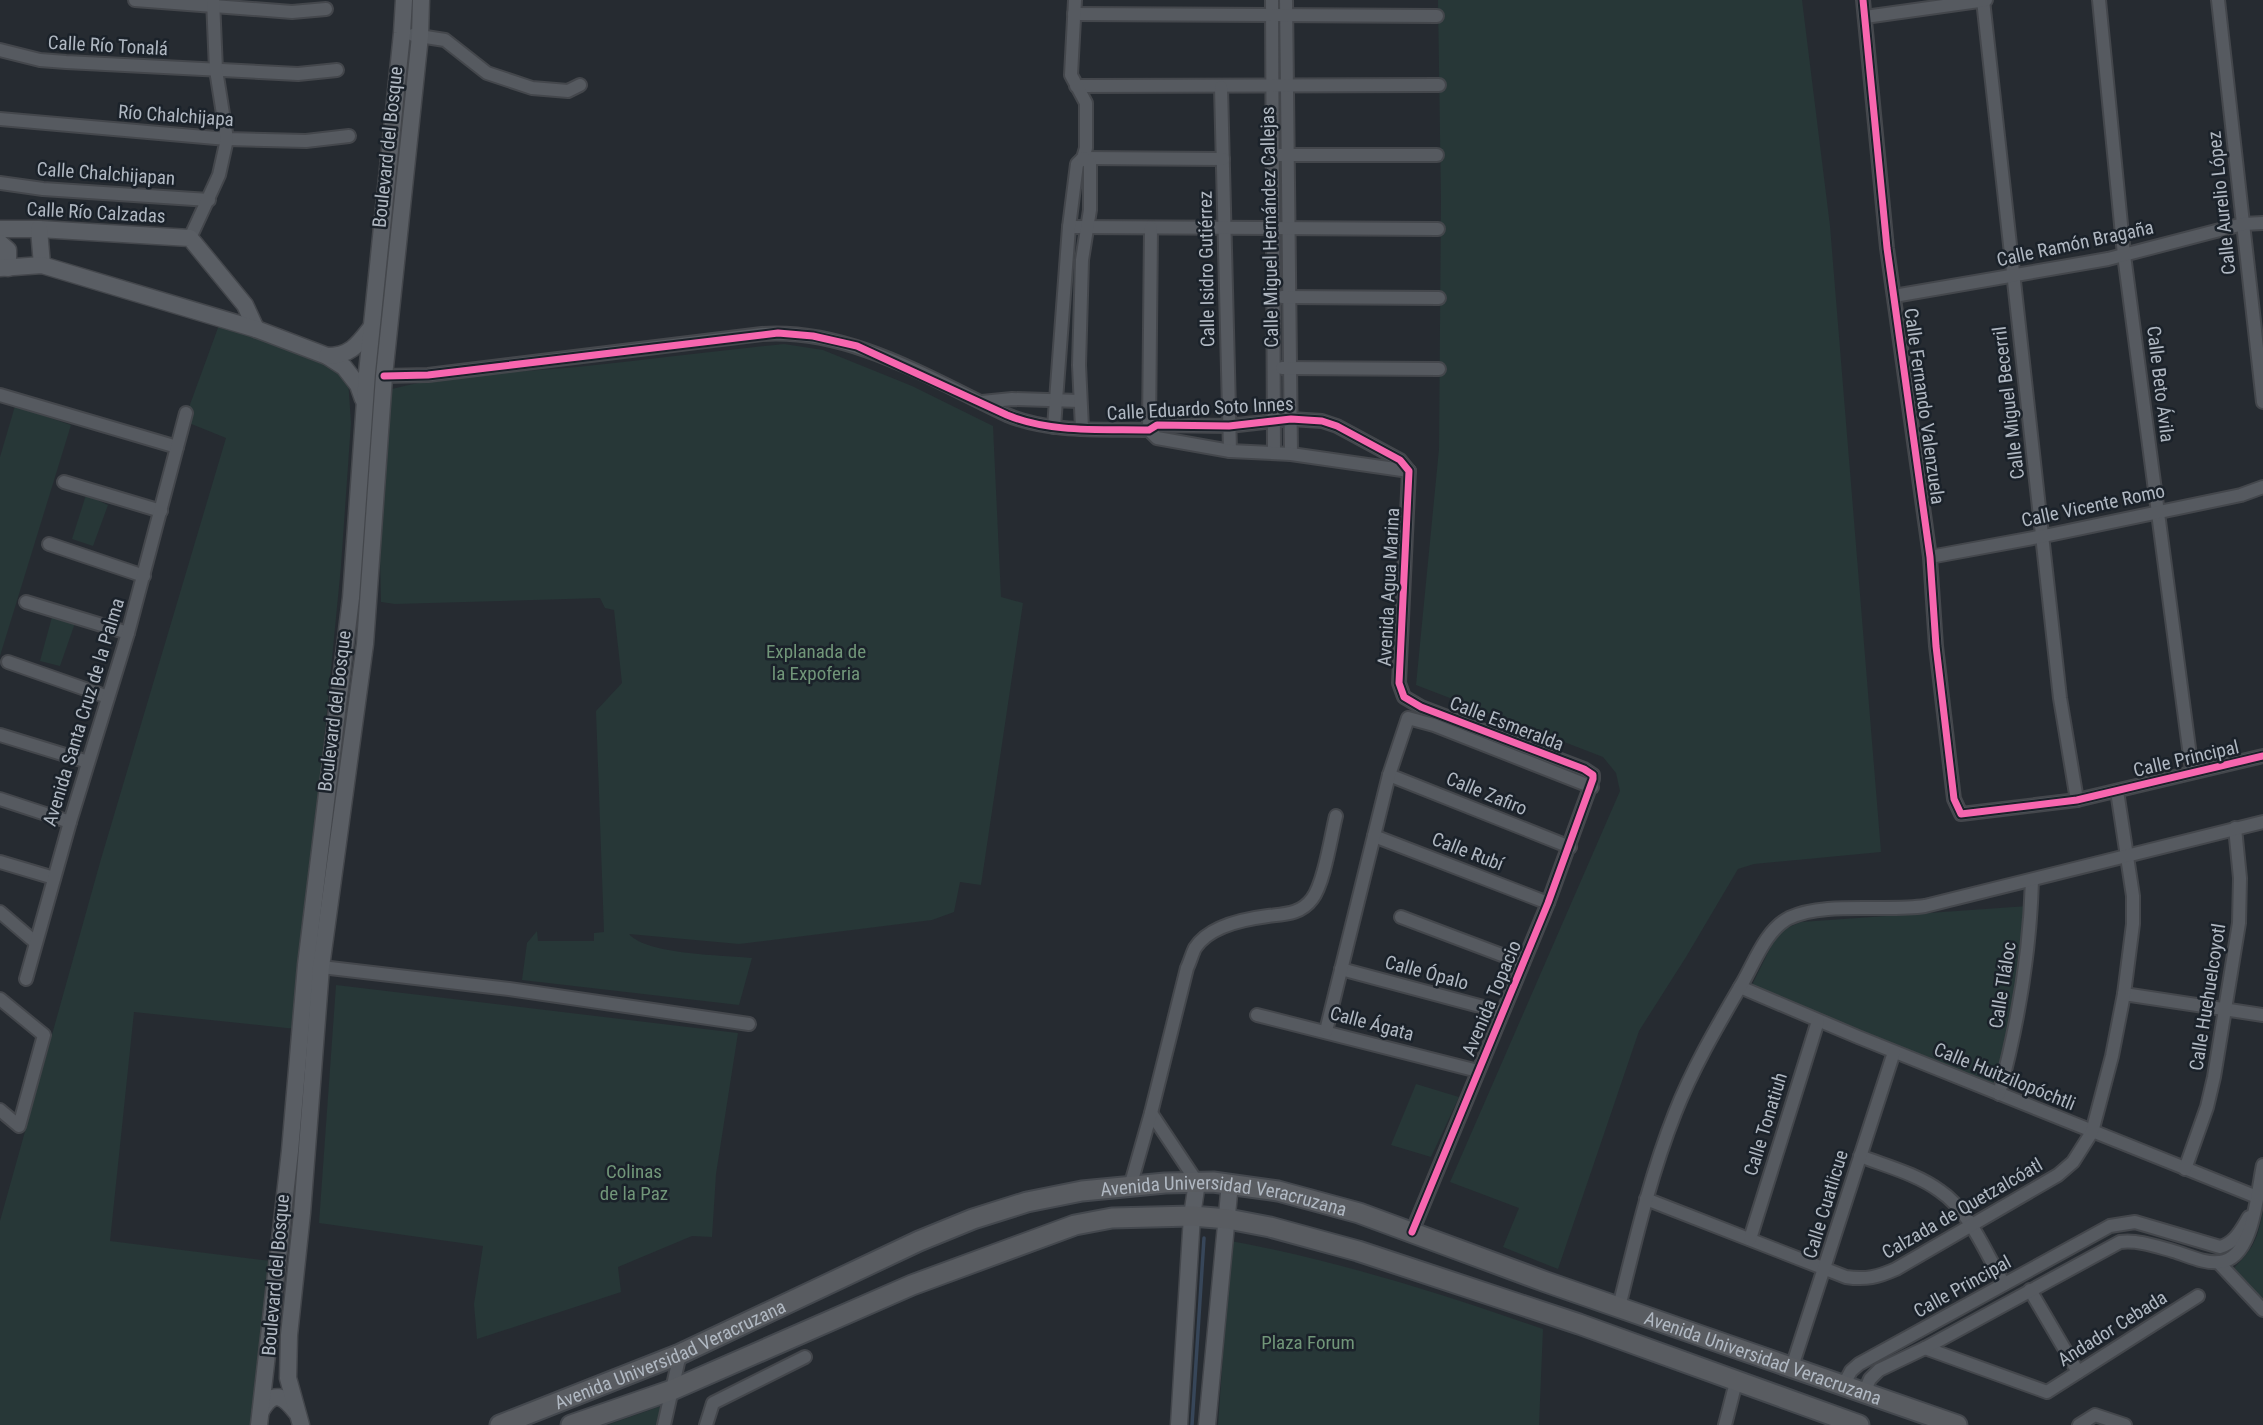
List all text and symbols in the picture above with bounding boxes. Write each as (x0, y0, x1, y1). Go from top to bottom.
street label: Calle Río Tonalá (47, 31, 169, 60)
street label: Boulevard del Bosque (368, 65, 407, 229)
street label: Río Chalchijapa (117, 100, 235, 131)
street label: Calle Miguel Hernández Callejas (1256, 106, 1283, 348)
street label: Calle Aurelio López (2203, 130, 2240, 276)
street label: Calle Chalchijapan (36, 157, 176, 190)
street label: Calle Isidro Gutiérrez (1194, 191, 1219, 347)
street label: Calle Río Calzadas (26, 197, 166, 228)
street label: Calle Ramón Bragaña (1994, 216, 2156, 271)
street label: Calle Fernando Valenzuela (1899, 306, 1950, 506)
street label: Calle Miguel Becerril (1988, 325, 2029, 481)
street label: Calle Beto Ávila (2142, 325, 2179, 443)
street label: Calle Eduardo Soto Innes (1106, 392, 1294, 425)
street label: Calle Vicente Romo (2019, 479, 2167, 532)
street label: Avenida Agua Marina (1373, 507, 1404, 667)
street label: Avenida Santa Cruz de la Palma (38, 595, 129, 829)
street label: Boulevard del Bosque (313, 629, 356, 793)
park label: Explanada de la Expoferia (766, 640, 866, 685)
street label: Calle Esmeralda (1446, 691, 1567, 756)
street label: Calle Principal (2131, 735, 2241, 782)
street label: Calle Zafiro (1443, 767, 1531, 820)
street label: Calle Rubí (1429, 827, 1508, 876)
street label: Calle Huehuelcoyotl (2184, 922, 2230, 1072)
street label: Avenida Topacio (1457, 937, 1526, 1059)
street label: Calle Tláloc (1984, 940, 2021, 1030)
street label: Calle Ópalo (1383, 950, 1471, 995)
street label: Calle Ágata (1327, 1001, 1416, 1046)
street label: Calle Huitzilopóchtli (1931, 1038, 2079, 1115)
street label: Calle Tonatiuh (1739, 1070, 1792, 1179)
street label: Calle Cuatlicue (1798, 1147, 1853, 1261)
street label: Calzada de Quetzalcóatl (1878, 1153, 2047, 1264)
park label: Colinas de la Paz (600, 1160, 668, 1205)
street label: Avenida Universidad Veracruzana (1099, 1171, 1349, 1221)
street label: Boulevard del Bosque (257, 1193, 294, 1357)
street label: Calle Principal (1910, 1250, 2015, 1323)
street label: Andador Cebada (2053, 1286, 2171, 1371)
street label: Avenida Universidad Veracruzana (551, 1295, 789, 1414)
street label: Avenida Universidad Veracruzana (1641, 1306, 1885, 1410)
park label: Plaza Forum (1261, 1331, 1355, 1354)

